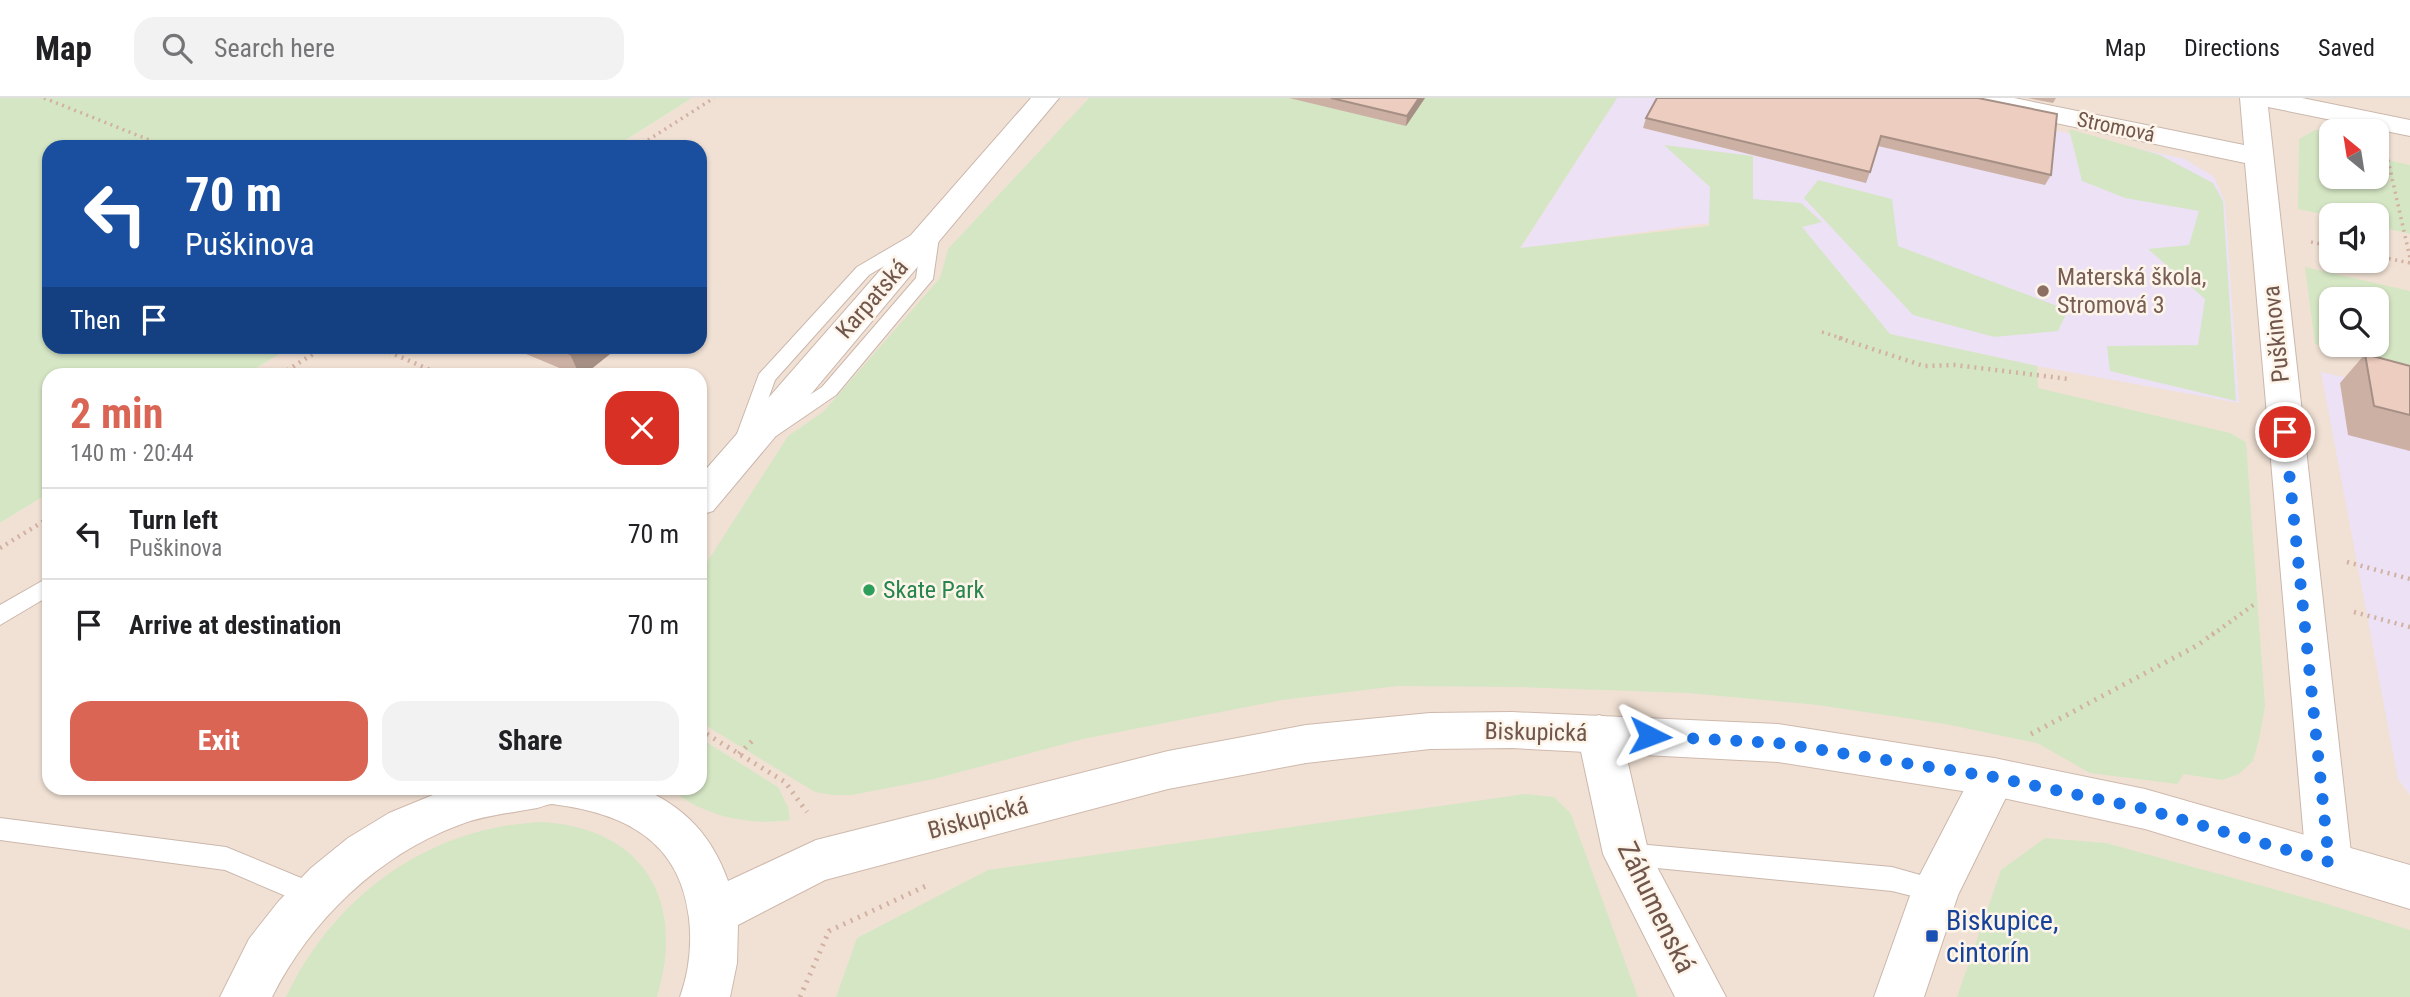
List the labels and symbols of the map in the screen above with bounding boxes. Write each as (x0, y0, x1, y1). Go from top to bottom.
street label: Stromová (2075, 107, 2157, 147)
north arrow (2319, 119, 2389, 189)
street label: Karpatská (830, 254, 914, 344)
place label: Materská škola, Stromová 3 (2057, 263, 2207, 319)
marker: Materská škola, Stromová 3 (2035, 283, 2051, 299)
street label: Puškinova (2257, 284, 2295, 384)
pin (2255, 402, 2315, 462)
place label: Skate Park (883, 576, 985, 604)
marker: Skate Park (861, 582, 877, 598)
position arrow (1613, 699, 1687, 773)
street label: Biskupická (1484, 717, 1588, 747)
street label: Biskupická (925, 791, 1031, 845)
street label: Záhumenská (1611, 836, 1702, 978)
place label: Biskupice, cintorín (1946, 904, 2058, 969)
marker: Biskupice, cintorín (1924, 928, 1940, 944)

